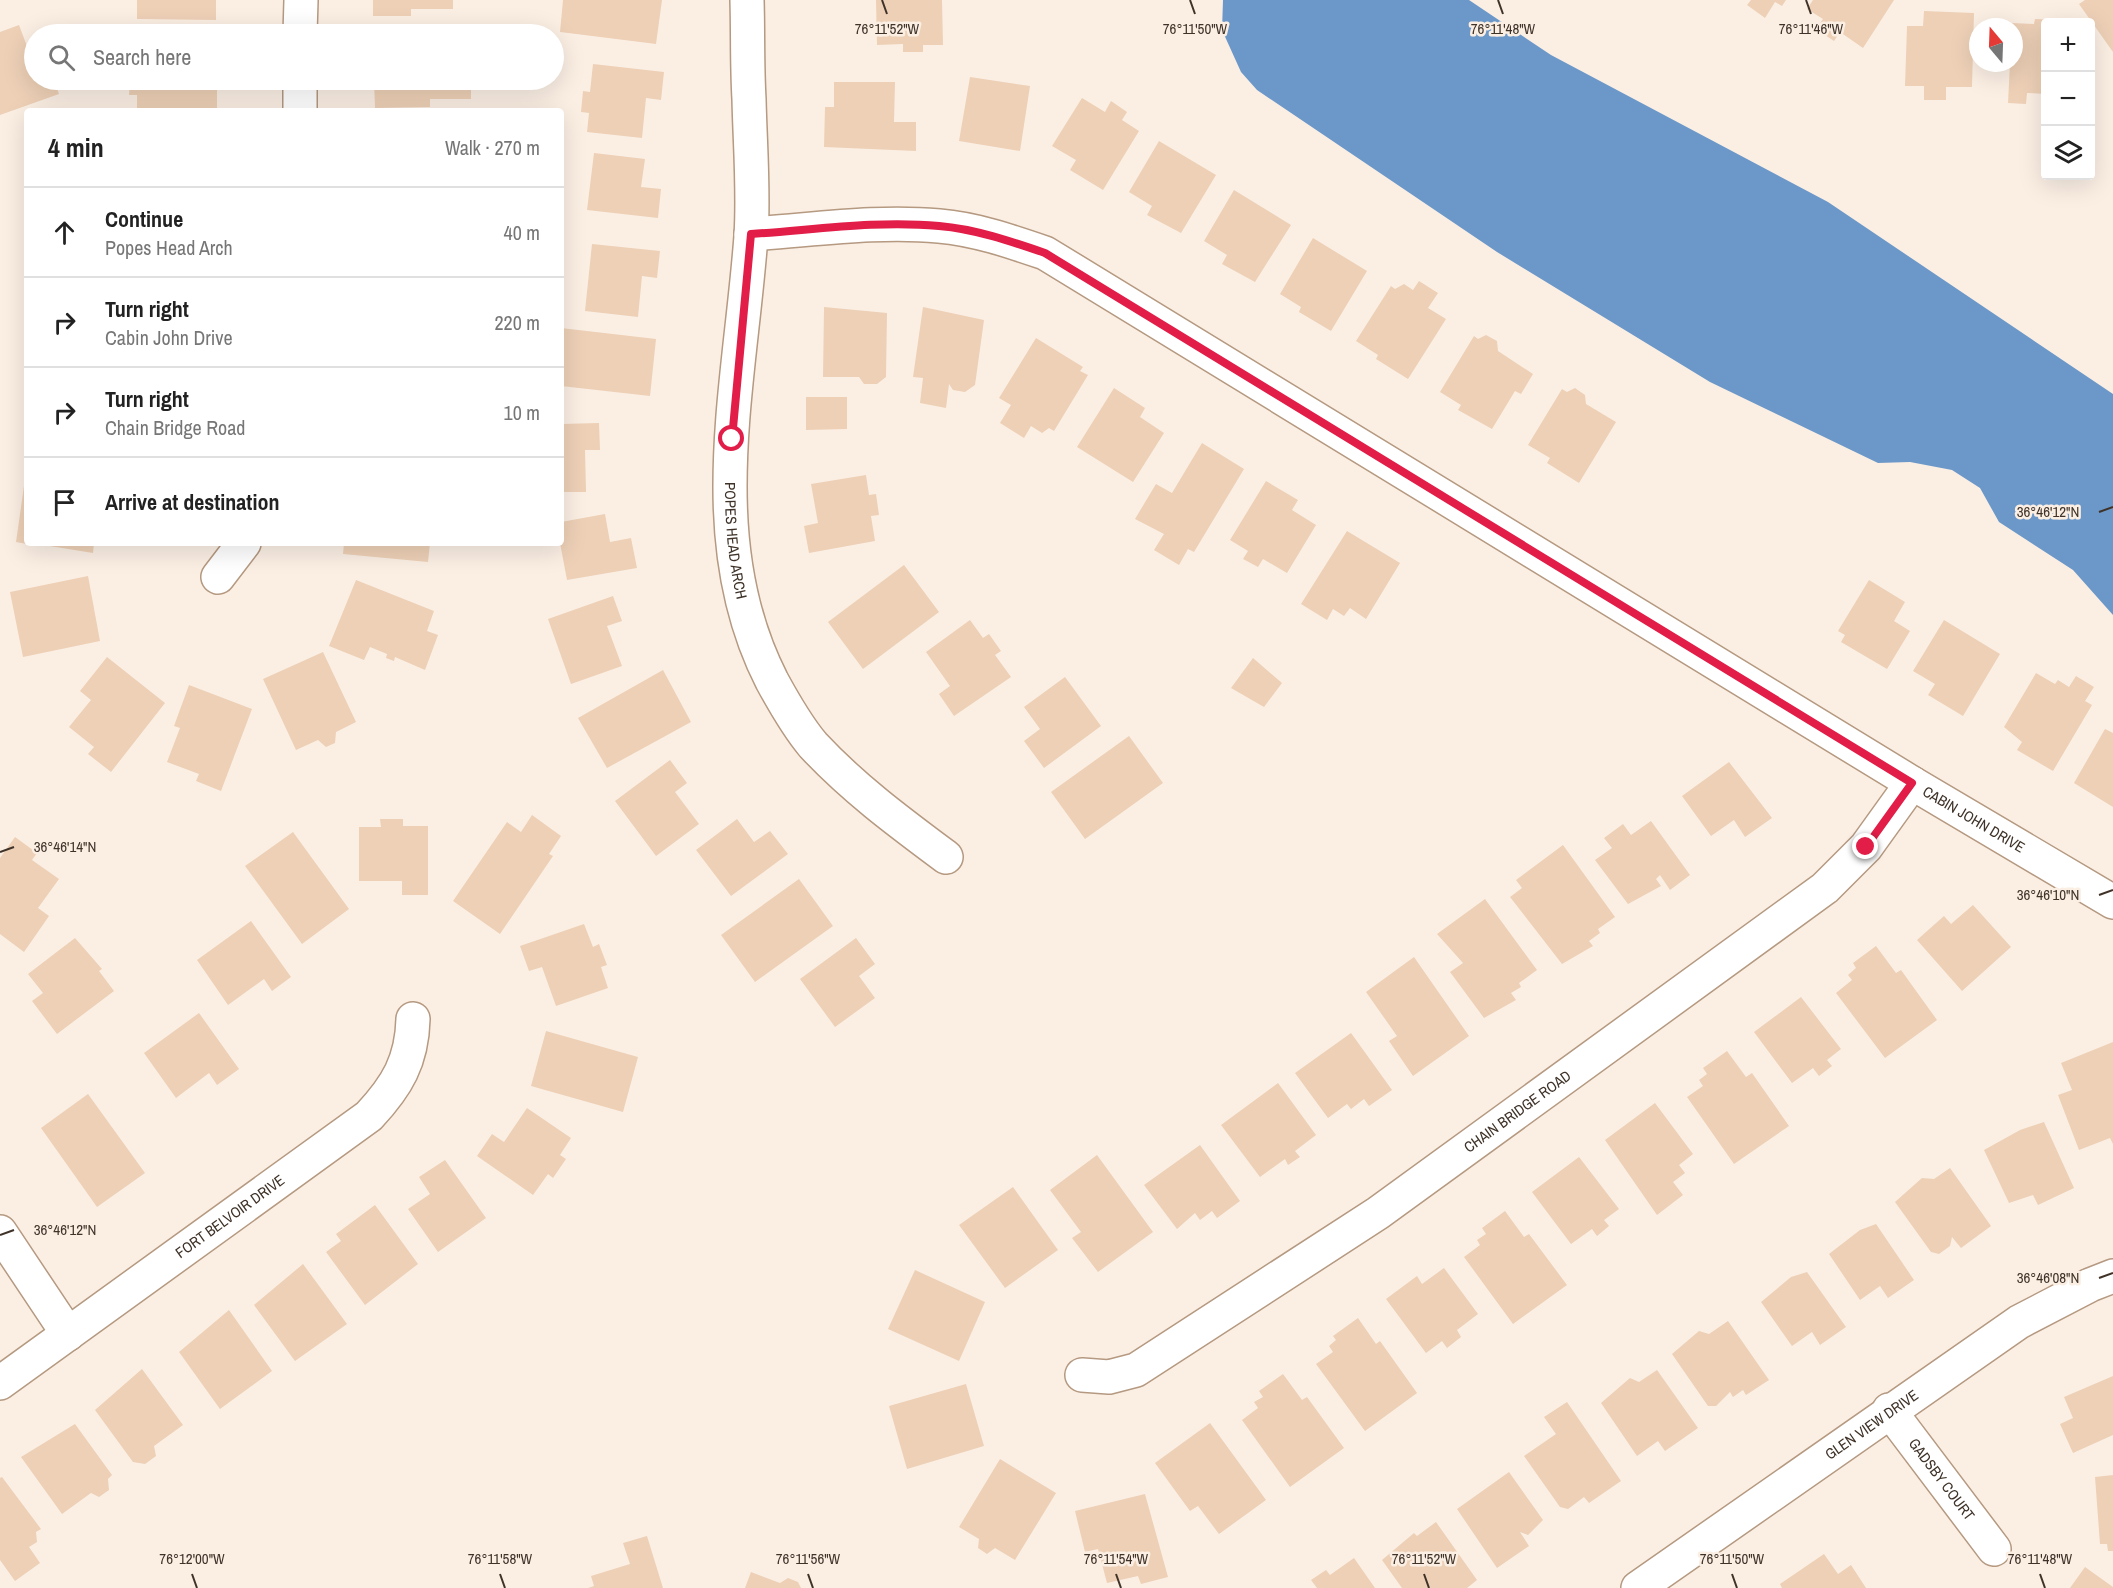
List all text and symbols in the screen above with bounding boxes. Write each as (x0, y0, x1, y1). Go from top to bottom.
text: 76°11'52"W (855, 18, 920, 39)
text: 76°11'50"W (1163, 18, 1228, 39)
text: 76°11'48"W (1471, 18, 1536, 39)
text: 76°11'46"W (1779, 18, 1844, 39)
north arrow (1969, 18, 2023, 72)
map controls (2041, 18, 2095, 180)
button: + (2041, 18, 2095, 72)
search box (24, 24, 564, 90)
icon: search (45, 41, 78, 74)
text: Search here (93, 42, 191, 72)
button: − (2041, 72, 2095, 126)
button: layers (2041, 126, 2095, 180)
text: 4 min (48, 130, 104, 165)
text: Walk · 270 m (445, 134, 540, 161)
text: Continue (105, 204, 183, 234)
icon: ahead (48, 216, 81, 249)
text: 40 m (504, 219, 540, 246)
text: Popes Head Arch (105, 234, 233, 261)
text: Turn right (105, 294, 189, 324)
icon: right (48, 306, 81, 339)
text: 220 m (494, 309, 540, 336)
text: Cabin John Drive (105, 324, 233, 351)
text: Turn right (105, 384, 189, 414)
icon: right (48, 396, 81, 429)
text: 10 m (504, 399, 540, 426)
text: Chain Bridge Road (105, 414, 245, 441)
route start (718, 425, 744, 451)
street label: POPES HEAD ARCH (720, 482, 753, 601)
icon: arrive (48, 486, 81, 519)
text: Arrive at destination (105, 487, 279, 517)
text: 36°46'12"N (2017, 501, 2079, 522)
street label: CABIN JOHN DRIVE (1919, 781, 2029, 858)
route end (1852, 833, 1878, 859)
text: 36°46'14"N (34, 836, 96, 857)
text: 36°46'10"N (2017, 884, 2079, 905)
street label: CHAIN BRIDGE ROAD (1459, 1065, 1575, 1157)
street label: FORT BELVOIR DRIVE (171, 1169, 289, 1263)
text: 36°46'12"N (34, 1219, 96, 1240)
text: 36°46'08"N (2017, 1267, 2079, 1288)
street label: GLEN VIEW DRIVE (1820, 1384, 1922, 1464)
street label: GADSBY COURT (1904, 1434, 1980, 1525)
text: 76°12'00"W (159, 1548, 225, 1569)
text: 76°11'58"W (468, 1548, 533, 1569)
text: 76°11'56"W (776, 1548, 841, 1569)
text: 76°11'54"W (1084, 1548, 1149, 1569)
text: 76°11'52"W (1392, 1548, 1457, 1569)
text: 76°11'50"W (1700, 1548, 1765, 1569)
text: 76°11'48"W (2008, 1548, 2073, 1569)

